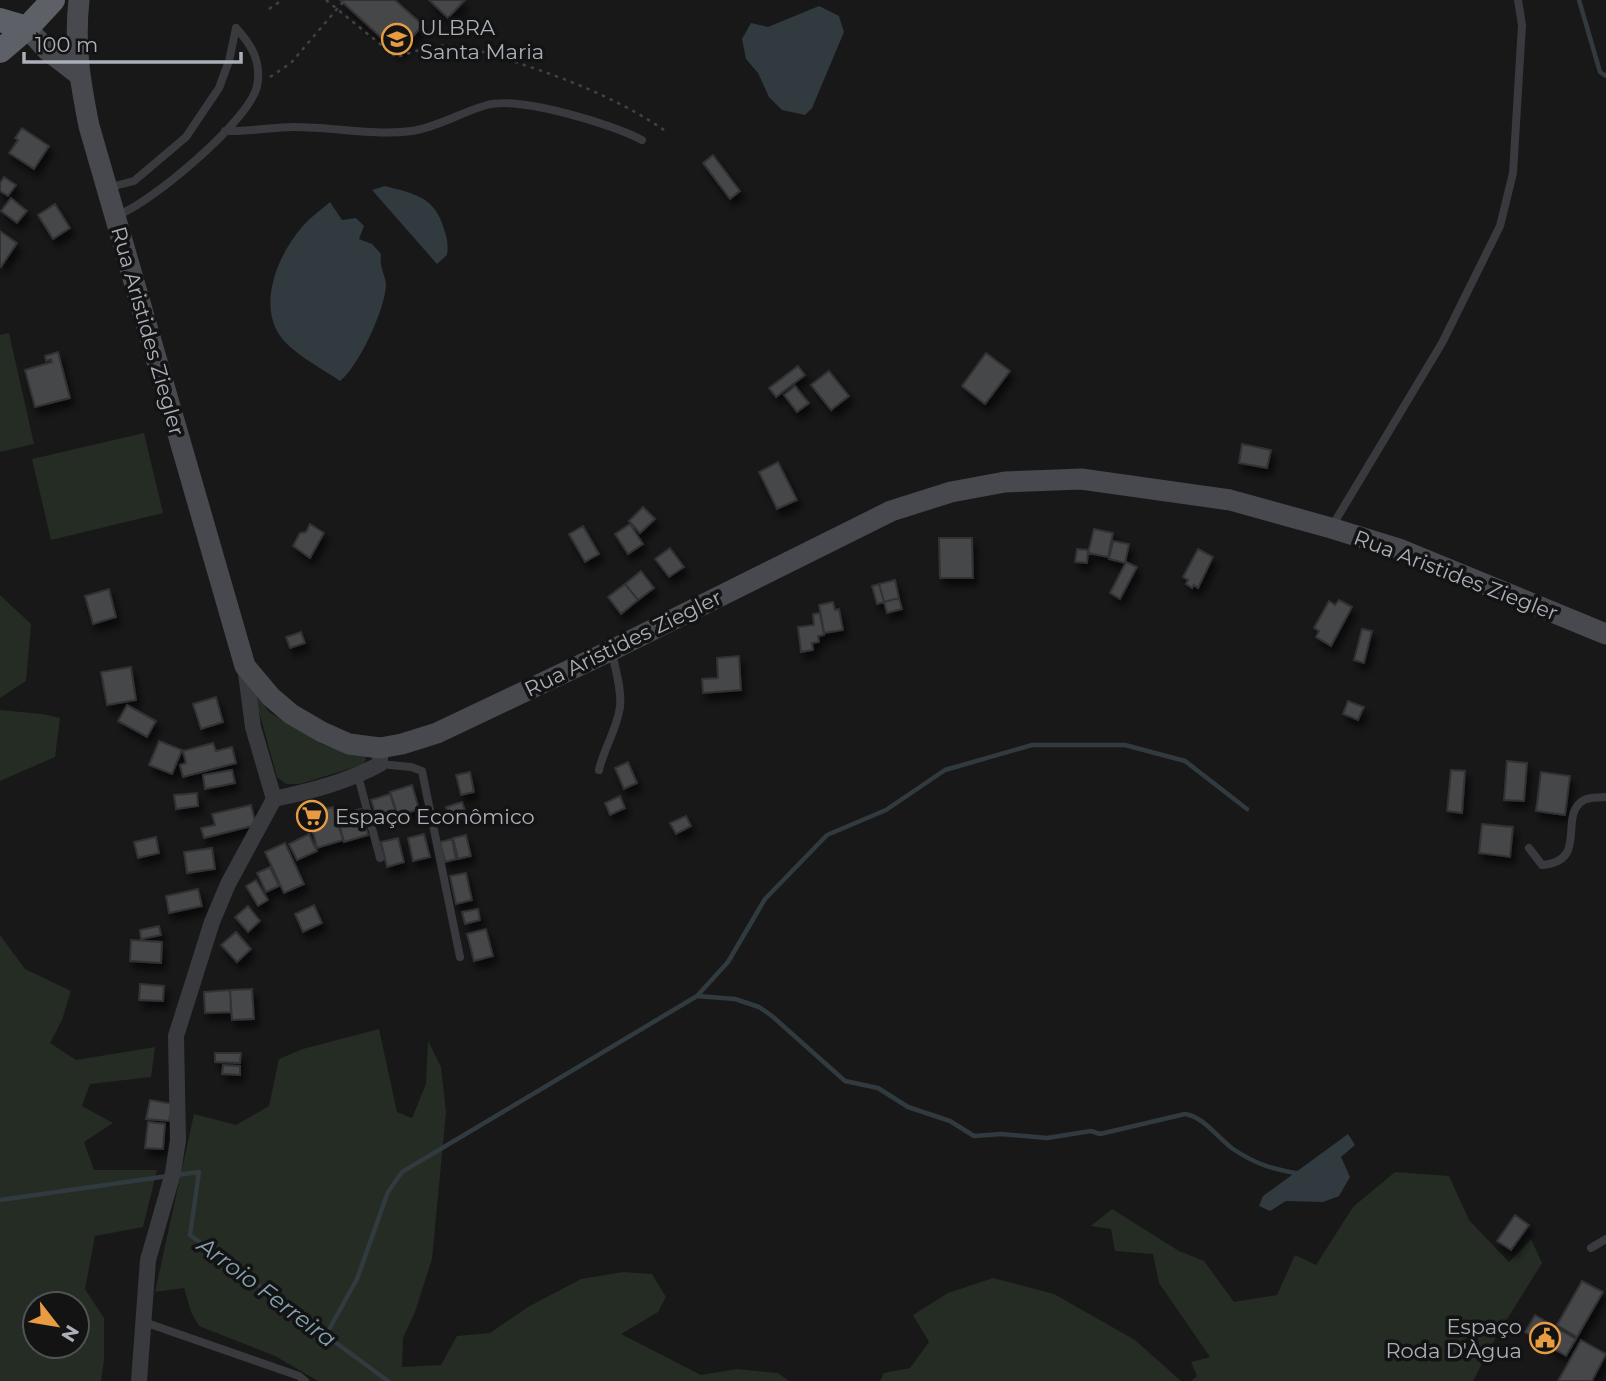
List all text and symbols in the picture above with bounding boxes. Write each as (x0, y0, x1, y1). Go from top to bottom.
place label: ULBRA Santa Maria (420, 15, 544, 64)
scale bar (24, 21, 242, 65)
school or university icon: ULBRA Santa Maria (380, 22, 414, 56)
text: 100 m (35, 32, 98, 57)
street label: Rua Aristides Ziegler (106, 224, 190, 438)
street label: Rua Aristides Ziegler (1351, 525, 1561, 625)
street label: Rua Aristides Ziegler (520, 584, 726, 702)
supermarket icon: Espaço Econômico (295, 799, 329, 833)
place label: Espaço Econômico (335, 804, 535, 829)
water label: Arroio Ferreira (191, 1230, 342, 1353)
north arrow (21, 1290, 91, 1360)
place label: Espaço Roda D'Àgua (1385, 1314, 1522, 1363)
text: N (56, 1321, 84, 1346)
public building icon: Espaço Roda D'Àgua (1528, 1321, 1562, 1355)

